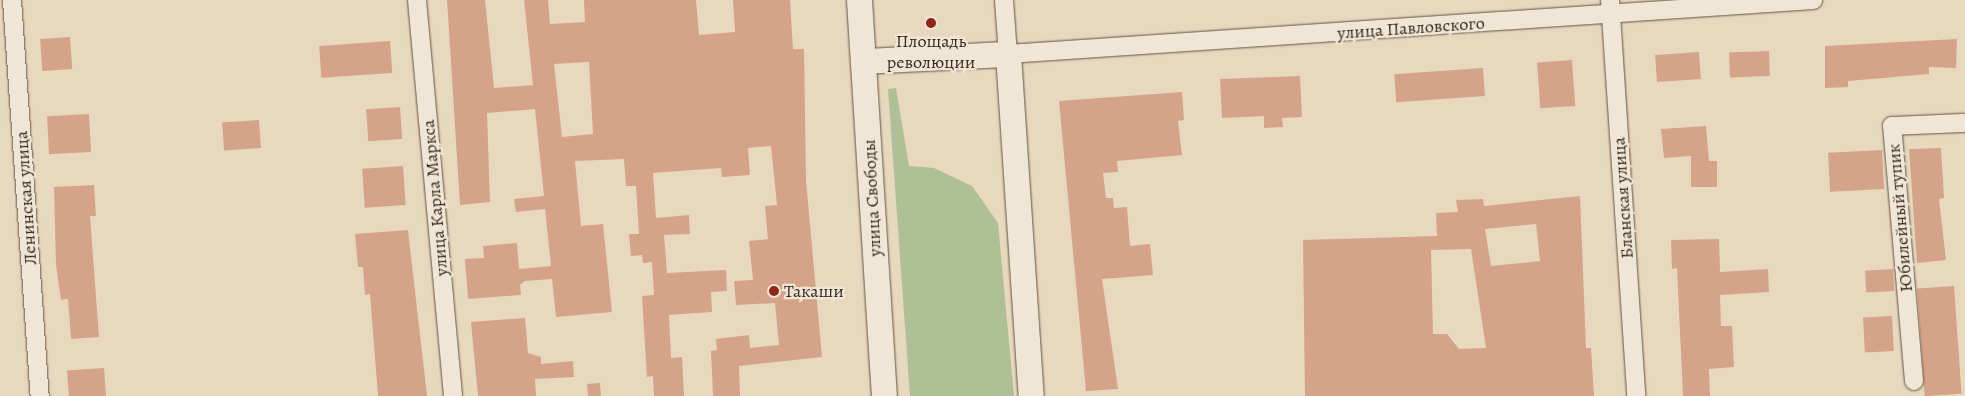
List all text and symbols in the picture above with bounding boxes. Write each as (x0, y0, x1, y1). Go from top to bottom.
street label: улица Павловского (1336, 12, 1486, 44)
marker: Площадь революции (925, 17, 937, 29)
place label: Площадь революции (887, 31, 975, 74)
street label: улица Карла Маркса (417, 119, 453, 277)
street label: Ленинская улица (11, 130, 41, 266)
street label: Бланская улица (1608, 137, 1638, 259)
street label: улица Свободы (858, 139, 886, 257)
street label: Юбилейный тупик (1883, 143, 1917, 293)
place label: Такаши (784, 280, 844, 302)
marker: Такаши (768, 285, 780, 297)

